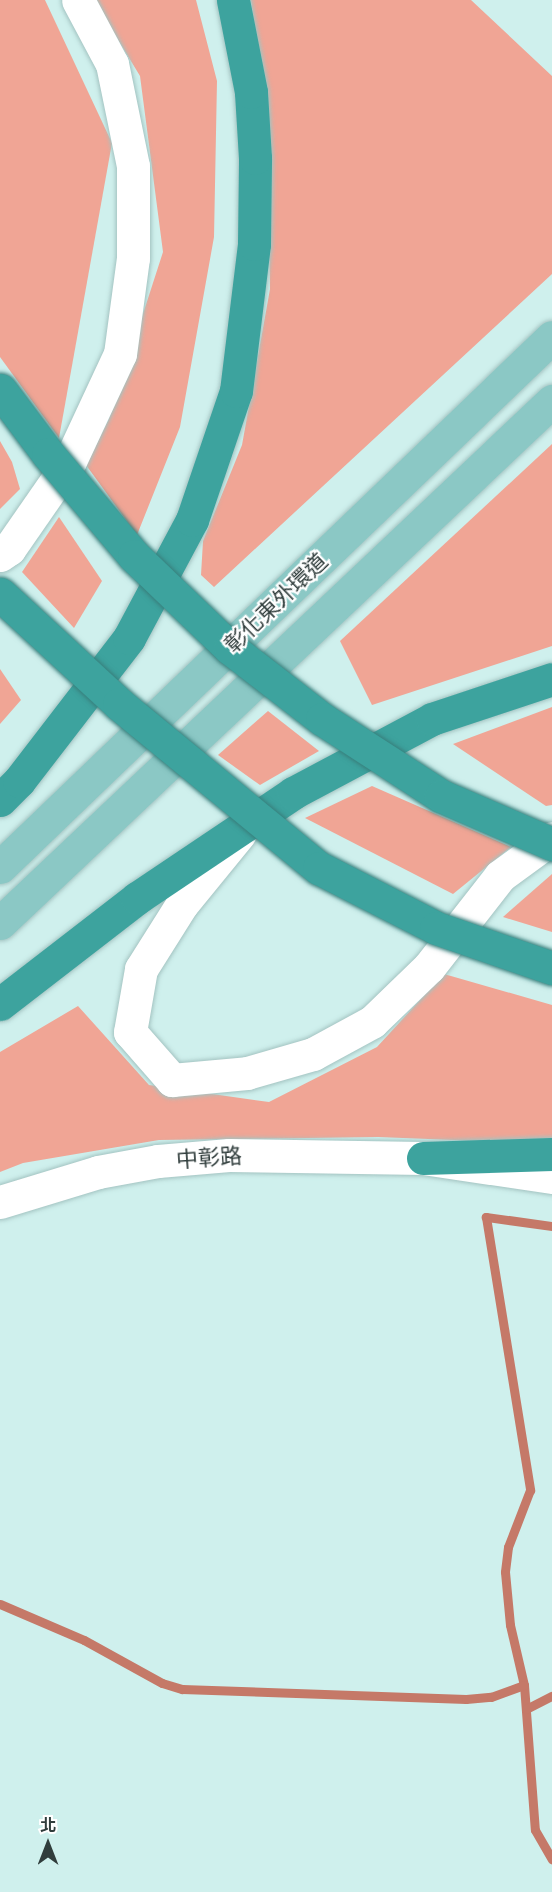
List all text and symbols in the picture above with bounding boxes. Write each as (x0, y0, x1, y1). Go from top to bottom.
street label: 彰化東外環道 (219, 548, 333, 658)
street label: 中彰路 (175, 1143, 243, 1173)
north arrow (18, 1814, 78, 1874)
text: 北 (40, 1816, 56, 1835)

